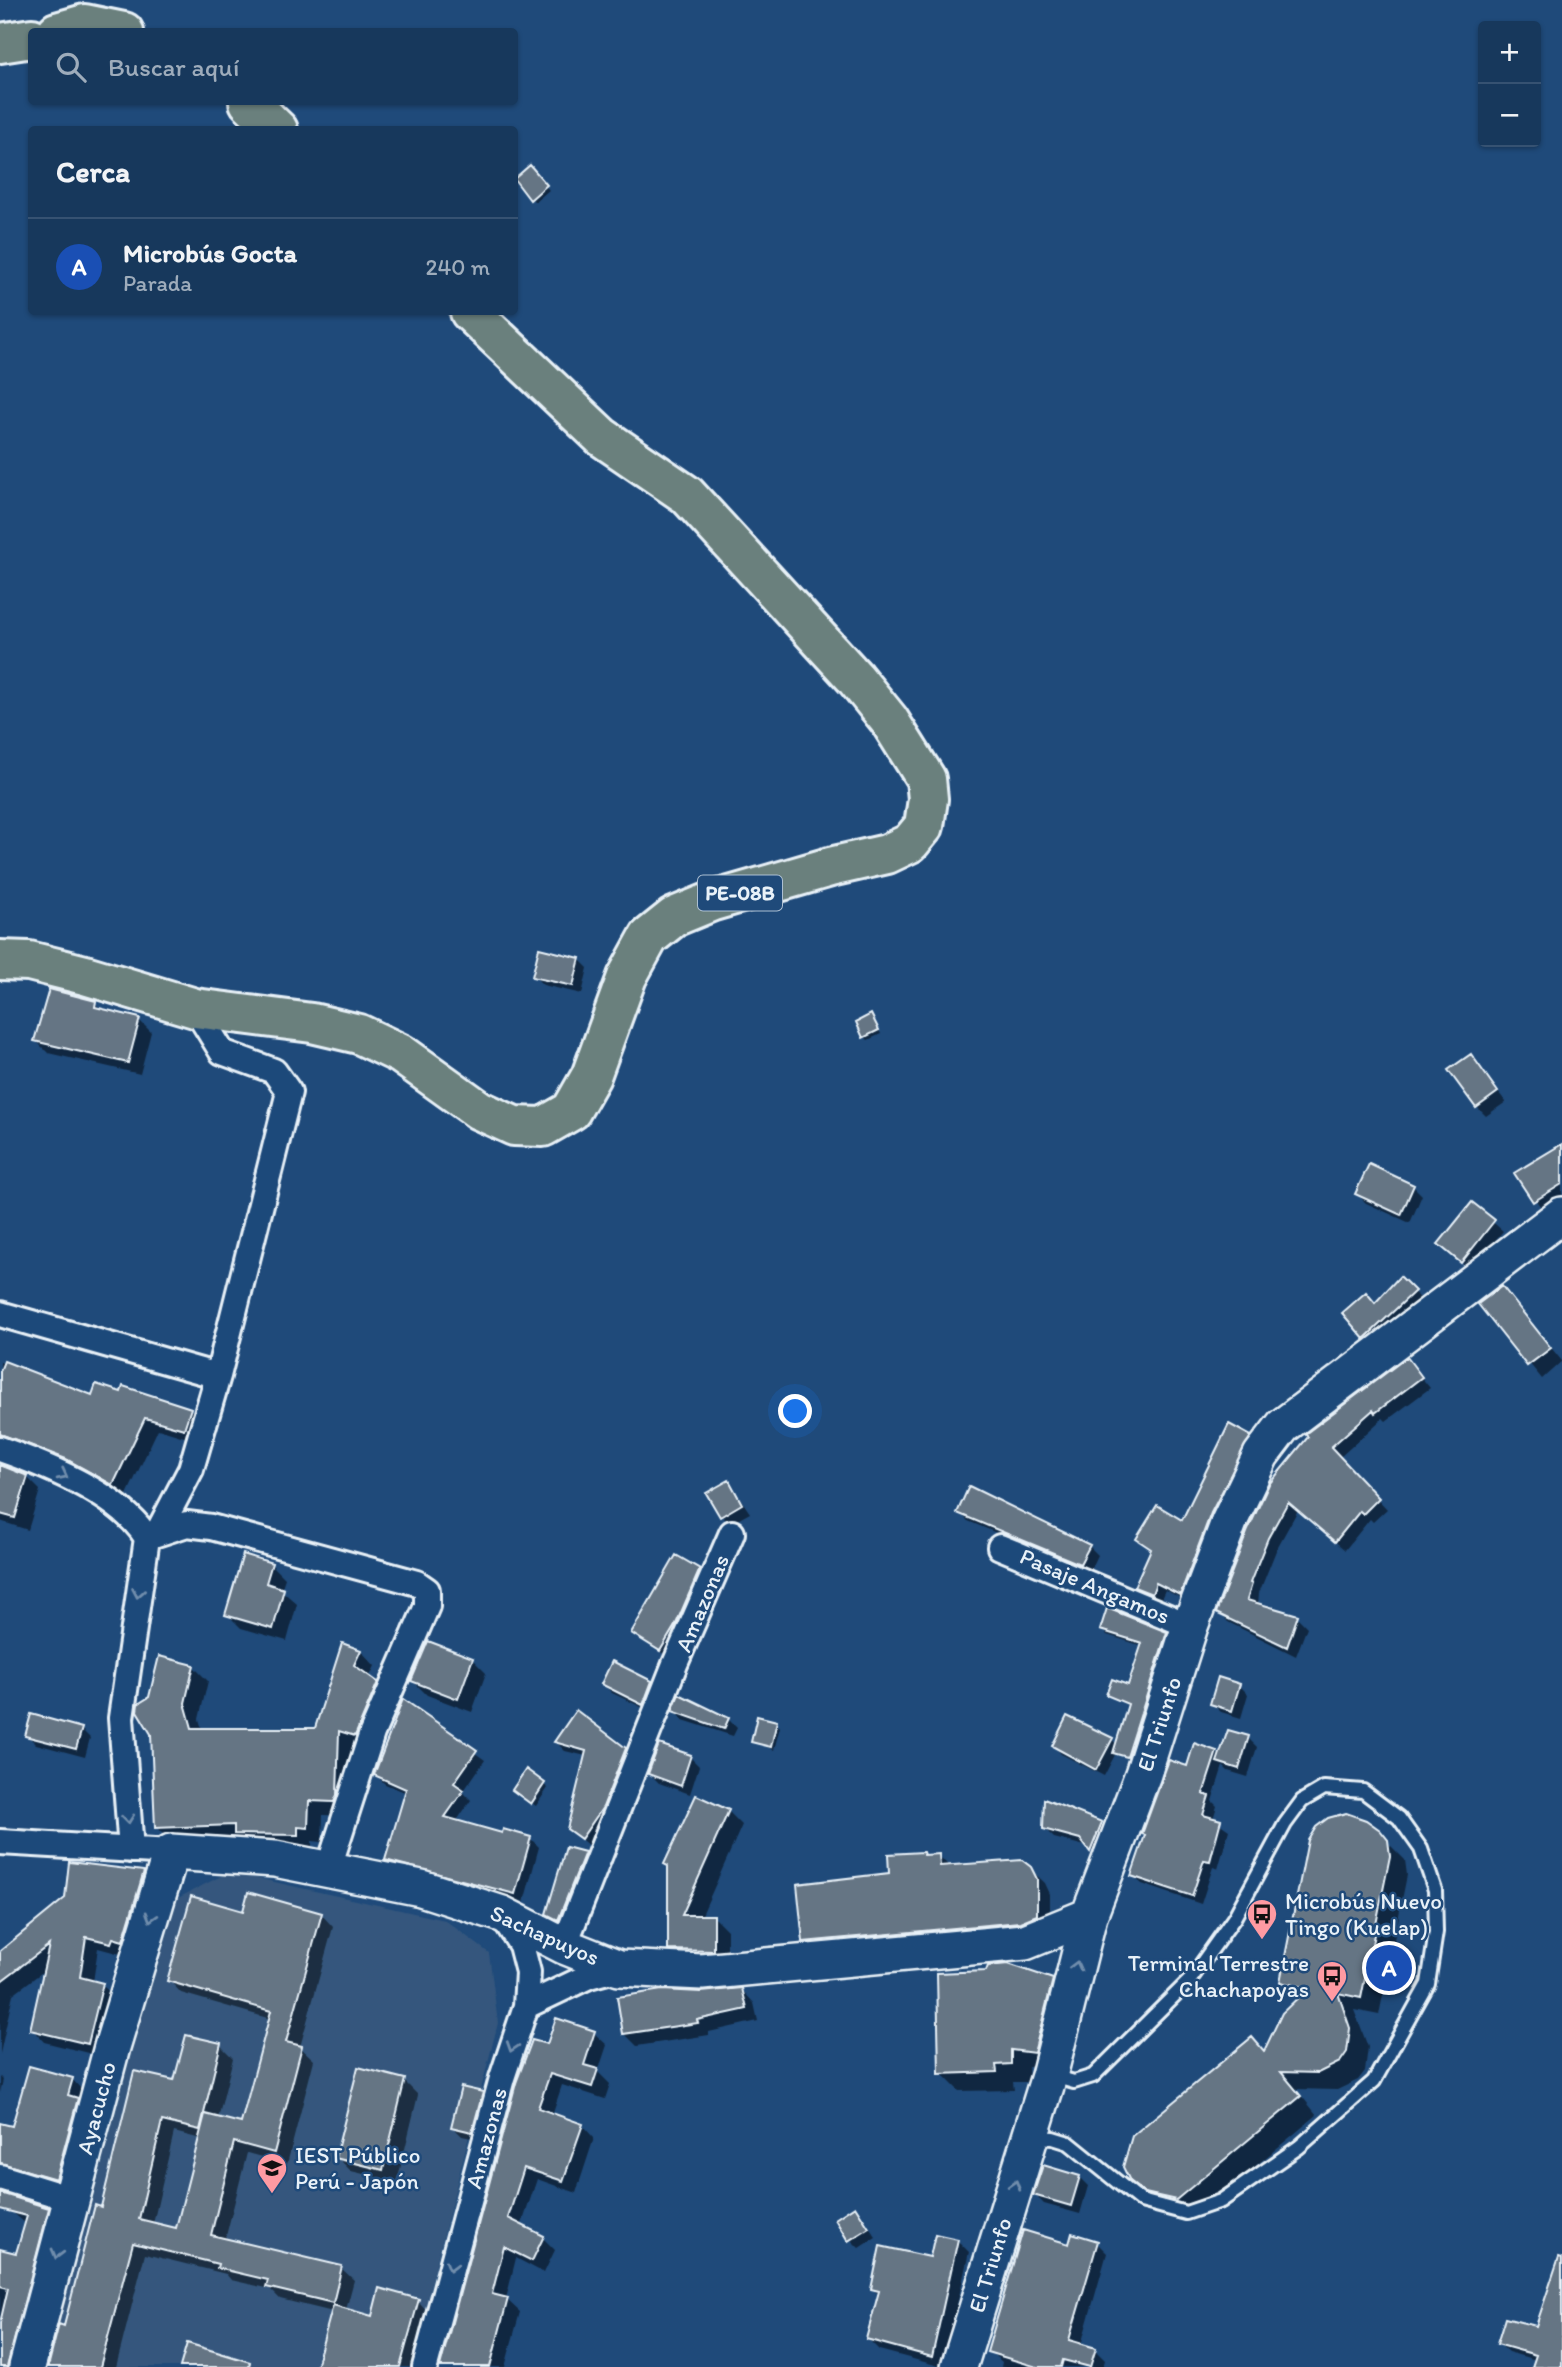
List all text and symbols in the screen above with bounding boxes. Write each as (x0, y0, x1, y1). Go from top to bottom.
map controls (1478, 21, 1541, 147)
button: + (1478, 21, 1541, 84)
search box (28, 28, 518, 105)
icon: search (52, 48, 90, 86)
text: Buscar aquí (108, 51, 239, 83)
button: − (1478, 84, 1541, 147)
text: Cerca (56, 153, 130, 190)
text: Microbús Gocta (123, 237, 297, 269)
text: A (72, 253, 86, 281)
text: 240 m (425, 253, 490, 281)
text: Parada (123, 269, 192, 297)
road number: PE-08B (698, 876, 782, 910)
your location (778, 1394, 812, 1428)
one-way arrow (56, 1467, 68, 1481)
street label: Pasaje Angamos (1016, 1542, 1174, 1630)
street label: Amazonas (669, 1550, 735, 1656)
one-way arrow (132, 1587, 147, 1599)
street label: El Triunfo (1131, 1673, 1187, 1775)
one-way arrow (120, 1813, 135, 1824)
place label: Microbús Nuevo Tingo (Kuelap) (1285, 1887, 1442, 1941)
bus stop icon: Microbús Nuevo Tingo (Kuelap) (1245, 1897, 1279, 1941)
street label: Sachapuyos (486, 1899, 604, 1971)
one-way arrow (145, 1911, 160, 1923)
pin: A (1366, 1942, 1412, 1994)
place label: Terminal Terrestre Chachapoyas (1128, 1949, 1309, 2003)
bus stop icon: Terminal Terrestre Chachapoyas (1315, 1959, 1349, 2003)
one-way arrow (1068, 1960, 1082, 1972)
one-way arrow (506, 2041, 520, 2053)
street label: Ayacucho (70, 2059, 122, 2157)
street label: Amazonas (459, 2084, 513, 2192)
place label: IEST Público Perú - Japón (295, 2141, 420, 2195)
school or university icon: IEST Público Perú - Japón (255, 2151, 289, 2195)
one-way arrow (1007, 2179, 1021, 2191)
street label: El Triunfo (962, 2214, 1018, 2316)
one-way arrow (51, 2248, 65, 2260)
one-way arrow (445, 2260, 460, 2272)

